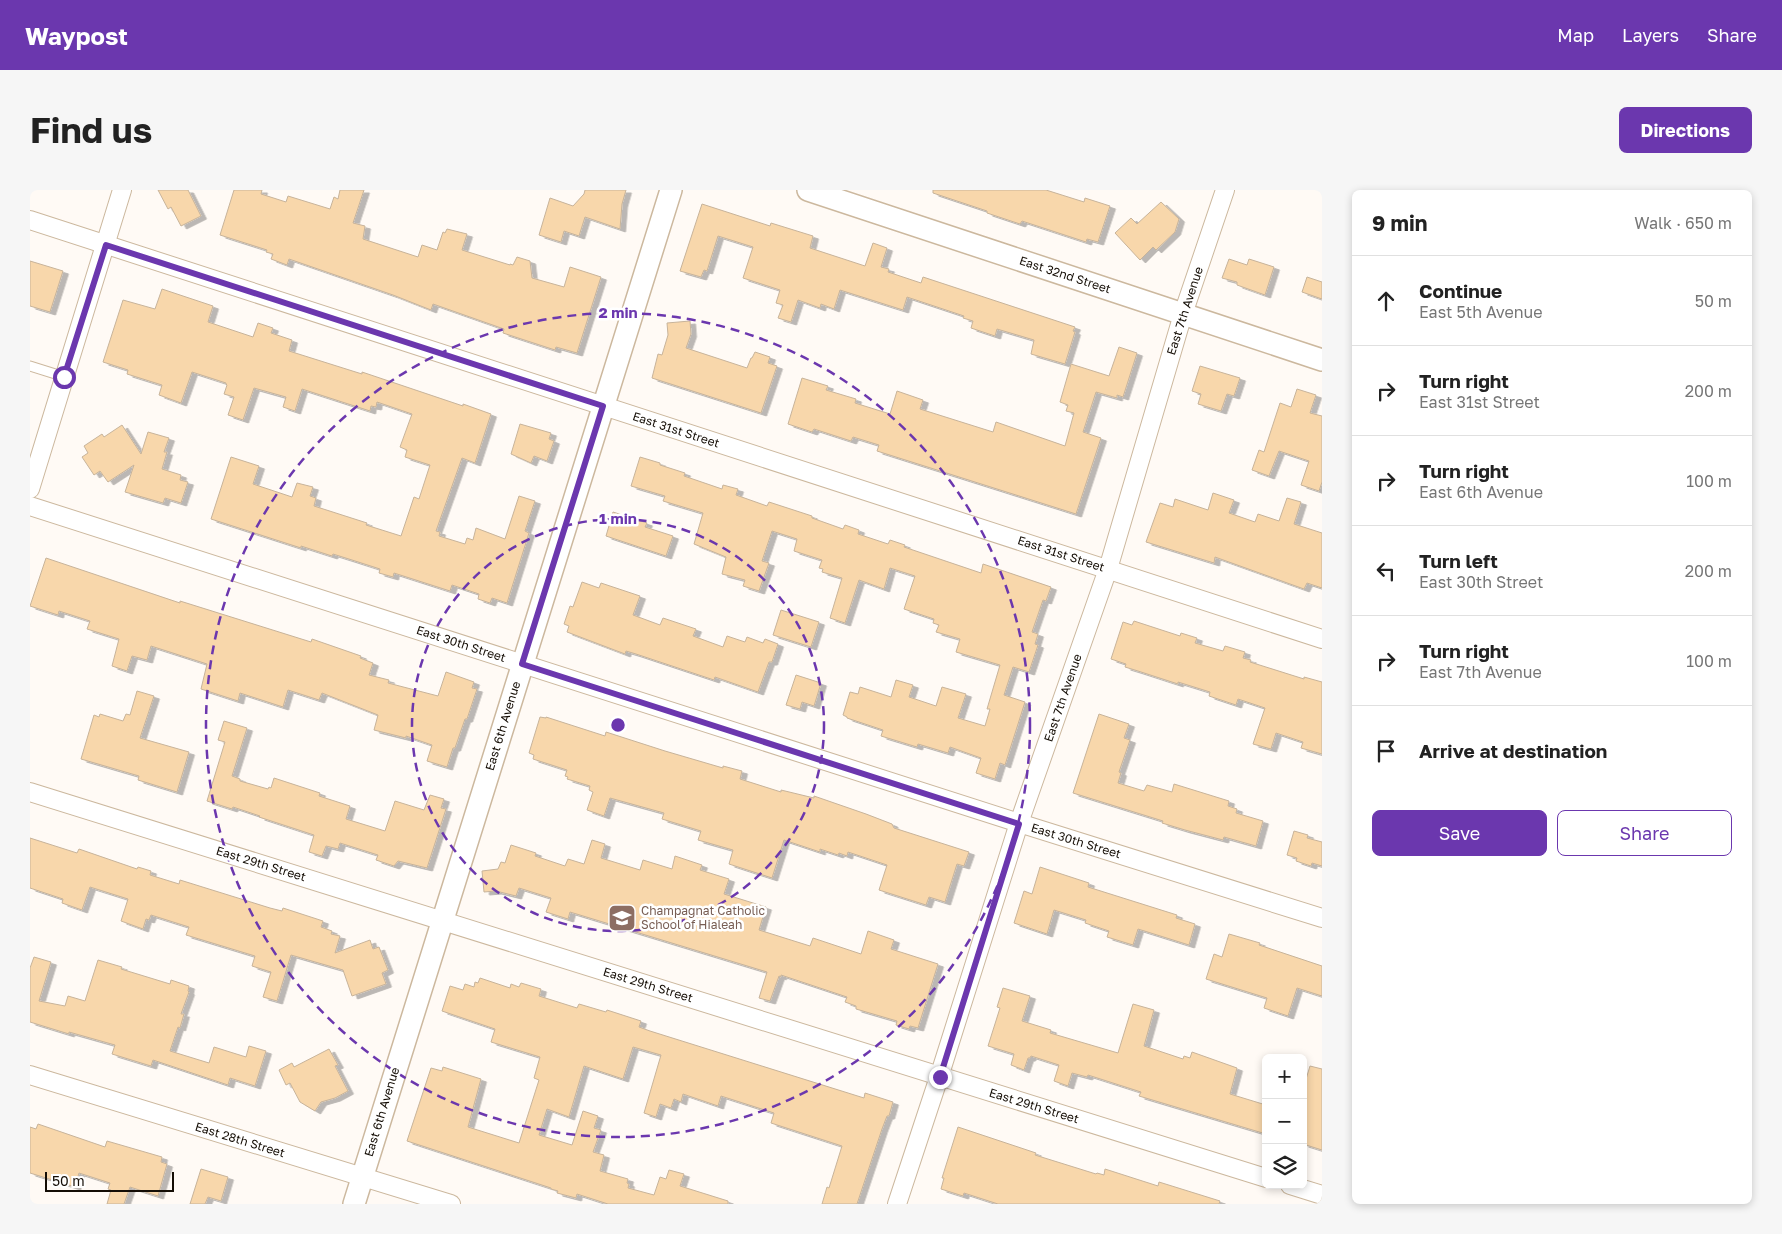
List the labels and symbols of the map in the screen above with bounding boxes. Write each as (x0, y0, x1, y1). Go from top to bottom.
street label: East 32nd Street (1017, 253, 1113, 296)
street label: East 7th Avenue (1163, 265, 1206, 357)
text: 2 min (598, 303, 638, 321)
route start (53, 366, 76, 389)
street label: East 31st Street (631, 408, 722, 451)
text: 1 min (599, 509, 637, 527)
street label: East 31st Street (1016, 532, 1107, 575)
street label: East 30th Street (414, 622, 508, 665)
street label: East 7th Avenue (1040, 652, 1085, 744)
street label: East 6th Avenue (482, 679, 523, 772)
centre of rings (609, 716, 627, 734)
street label: East 30th Street (1029, 820, 1123, 861)
street label: East 29th Street (214, 843, 308, 884)
school or university icon: Champagnat Catholic School of Hialeah (607, 903, 637, 933)
place label: Champagnat Catholic School of Hialeah (641, 903, 766, 932)
street label: East 29th Street (601, 964, 695, 1005)
street label: East 6th Avenue (361, 1065, 402, 1158)
route end (929, 1066, 952, 1089)
street label: East 29th Street (987, 1085, 1081, 1126)
street label: East 28th Street (193, 1119, 287, 1160)
scale bar (45, 1169, 174, 1192)

